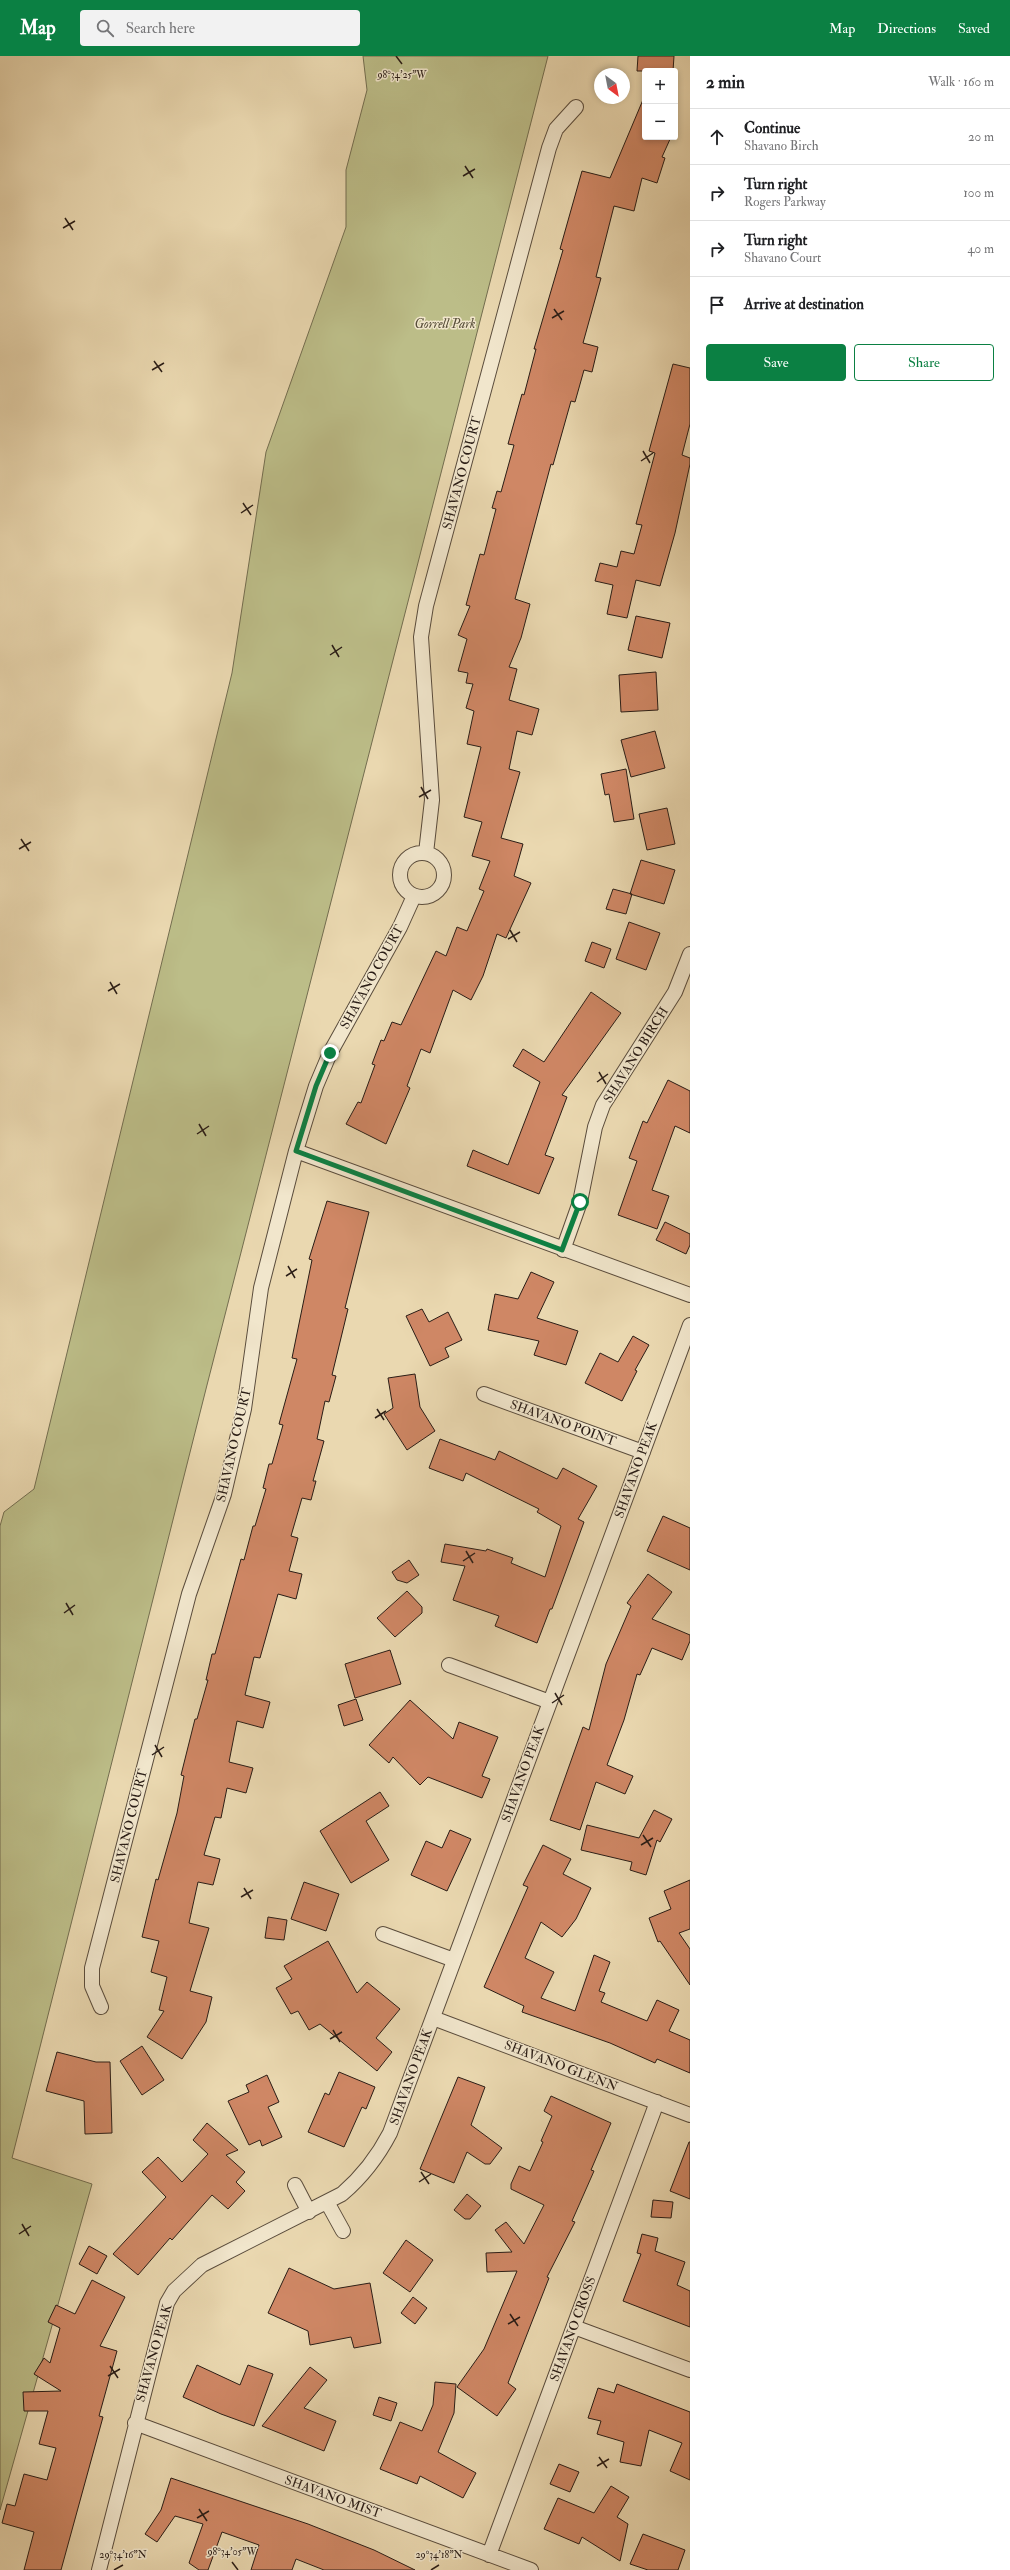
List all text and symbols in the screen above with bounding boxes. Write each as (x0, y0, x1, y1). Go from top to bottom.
search box (80, 10, 360, 46)
text: Map (20, 16, 56, 40)
icon: search (94, 17, 116, 39)
text: Search here (126, 19, 195, 38)
text: Map (829, 20, 855, 37)
text: Directions (877, 20, 936, 37)
text: Saved (958, 20, 990, 37)
north arrow (594, 68, 630, 104)
map controls (642, 68, 678, 140)
button: + (642, 68, 678, 104)
text: 98°34'25"W (376, 69, 427, 81)
text: 2 min (706, 72, 745, 93)
text: Walk · 160 m (928, 74, 994, 90)
button: − (642, 104, 678, 140)
text: Continue (744, 119, 800, 138)
icon: ahead (706, 126, 728, 148)
text: 20 m (968, 129, 994, 145)
text: Shavano Birch (744, 138, 819, 154)
text: Turn right (744, 175, 807, 194)
icon: right (706, 182, 728, 204)
text: 100 m (963, 185, 994, 201)
text: Rogers Parkway (744, 194, 826, 210)
text: Turn right (744, 231, 807, 250)
icon: right (706, 238, 728, 260)
text: 40 m (968, 241, 994, 257)
text: Shavano Court (744, 250, 821, 266)
icon: arrive (706, 294, 728, 316)
text: Arrive at destination (744, 295, 864, 314)
park label: Gorrell Park (415, 316, 475, 332)
button: Save (706, 344, 846, 381)
button: Share (854, 344, 994, 381)
street label: SHAVANO COURT (439, 414, 485, 531)
street label: SHAVANO COURT (337, 922, 407, 1032)
street label: SHAVANO BIRCH (600, 1004, 672, 1106)
route end (321, 1044, 339, 1062)
route start (571, 1193, 589, 1211)
street label: SHAVANO COURT (213, 1386, 255, 1504)
street label: SHAVANO POINT (508, 1396, 619, 1450)
street label: SHAVANO PEAK (611, 1419, 661, 1520)
street label: SHAVANO PEAK (498, 1723, 548, 1824)
street label: SHAVANO COURT (107, 1767, 151, 1884)
street label: SHAVANO PEAK (386, 2026, 436, 2127)
street label: SHAVANO GLENN (502, 2037, 620, 2095)
street label: SHAVANO CROSS (547, 2274, 599, 2384)
street label: SHAVANO PEAK (132, 2301, 176, 2404)
street label: SHAVANO MIST (282, 2472, 384, 2522)
text: 98°34'05"W (206, 2546, 257, 2558)
text: 29°34'16"N (99, 2549, 147, 2561)
text: 29°34'18"N (415, 2549, 463, 2561)

